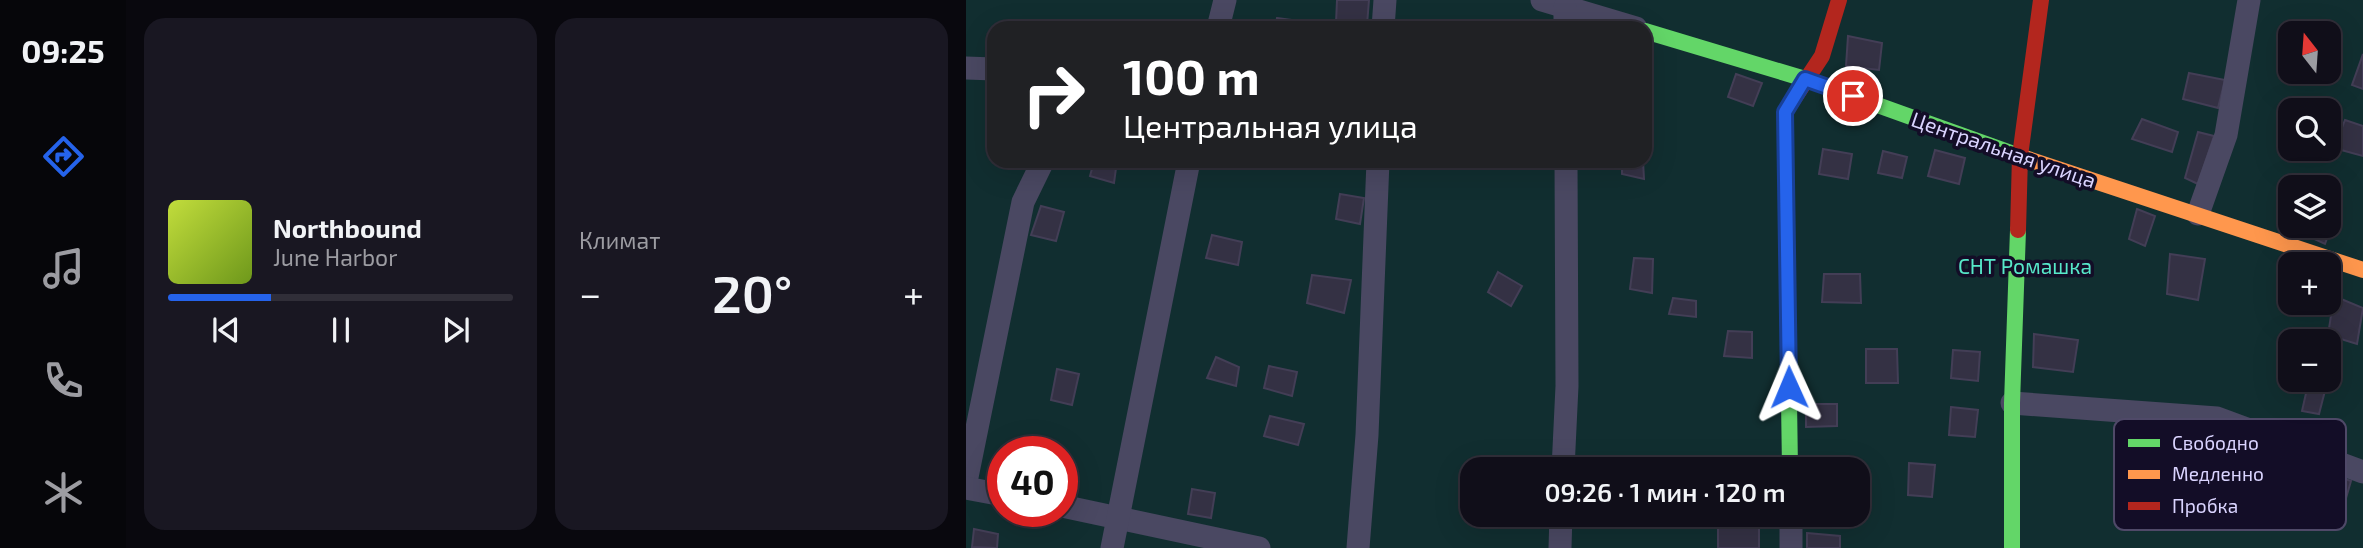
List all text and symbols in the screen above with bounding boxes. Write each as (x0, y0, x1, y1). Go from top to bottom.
north arrow (2278, 21, 2342, 84)
map controls (2278, 21, 2341, 392)
text: 09:25 (21, 31, 105, 69)
text: 100 m (1123, 46, 1260, 105)
icon: right (1008, 49, 1099, 140)
pin (1823, 66, 1883, 126)
icon: arrive (1834, 77, 1872, 115)
button: search (2278, 98, 2341, 161)
text: Центральная улица (1123, 106, 1418, 144)
street label: Центральная улица (1908, 106, 2099, 193)
icon: directions (39, 132, 88, 181)
button: layers (2278, 175, 2341, 238)
text: Northbound (273, 212, 422, 243)
text: Климат (579, 226, 660, 254)
text: June Harbor (273, 243, 397, 271)
icon: music (39, 244, 88, 293)
button: + (2278, 252, 2341, 315)
park label: СНТ Ромашка (1958, 253, 2092, 278)
text: 20° (712, 261, 792, 323)
text: − (579, 270, 601, 316)
text: + (903, 270, 924, 316)
icon: previous (207, 311, 245, 349)
icon: pause (322, 311, 360, 349)
icon: next (437, 311, 475, 349)
button: − (2278, 329, 2341, 392)
position arrow (1752, 350, 1826, 424)
icon: phone (39, 356, 88, 405)
legend (2114, 419, 2346, 530)
text: Свободно (2172, 431, 2259, 454)
speed limit sign: 40 (987, 436, 1078, 527)
text: Медленно (2172, 462, 2264, 485)
icon: climate (39, 468, 88, 517)
text: 09:26 · 1 мин · 120 m (1544, 476, 1786, 507)
text: Пробка (2172, 494, 2238, 517)

